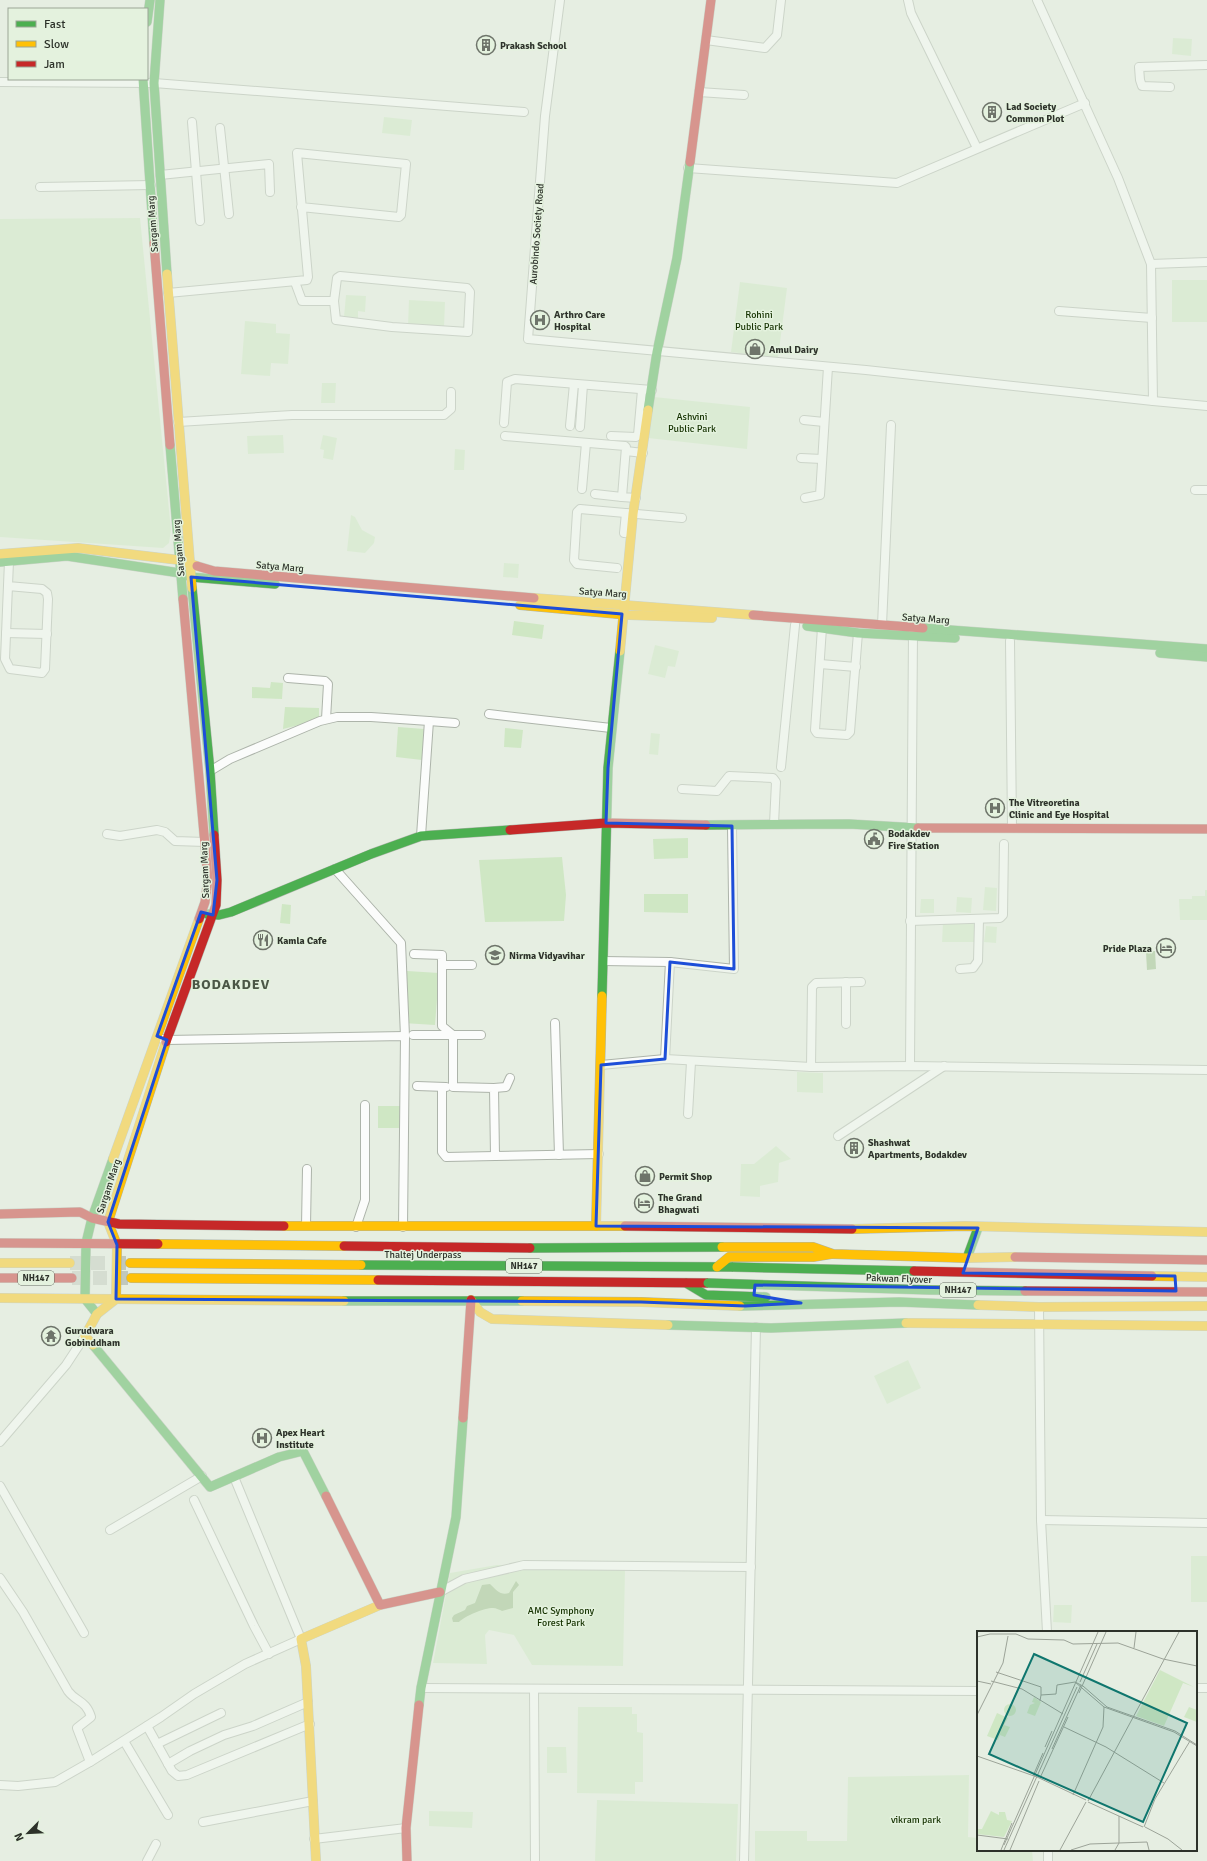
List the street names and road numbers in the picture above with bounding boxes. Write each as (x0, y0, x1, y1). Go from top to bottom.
street label: Aurobindo Society Road (527, 183, 547, 285)
street label: Sargam Marg (145, 195, 161, 253)
street label: Sargam Marg (171, 519, 187, 577)
street label: Satya Marg (256, 559, 304, 575)
street label: Satya Marg (579, 585, 627, 601)
street label: Satya Marg (902, 611, 950, 627)
street label: Sargam Marg (198, 841, 212, 899)
street label: Sargam Marg (94, 1157, 123, 1215)
street label: Thaltej Underpass (385, 1249, 462, 1261)
road number: NH147 (506, 1259, 542, 1273)
road number: NH147 (18, 1271, 54, 1285)
street label: Pakwan Flyover (866, 1272, 933, 1286)
road number: NH147 (940, 1283, 976, 1297)

